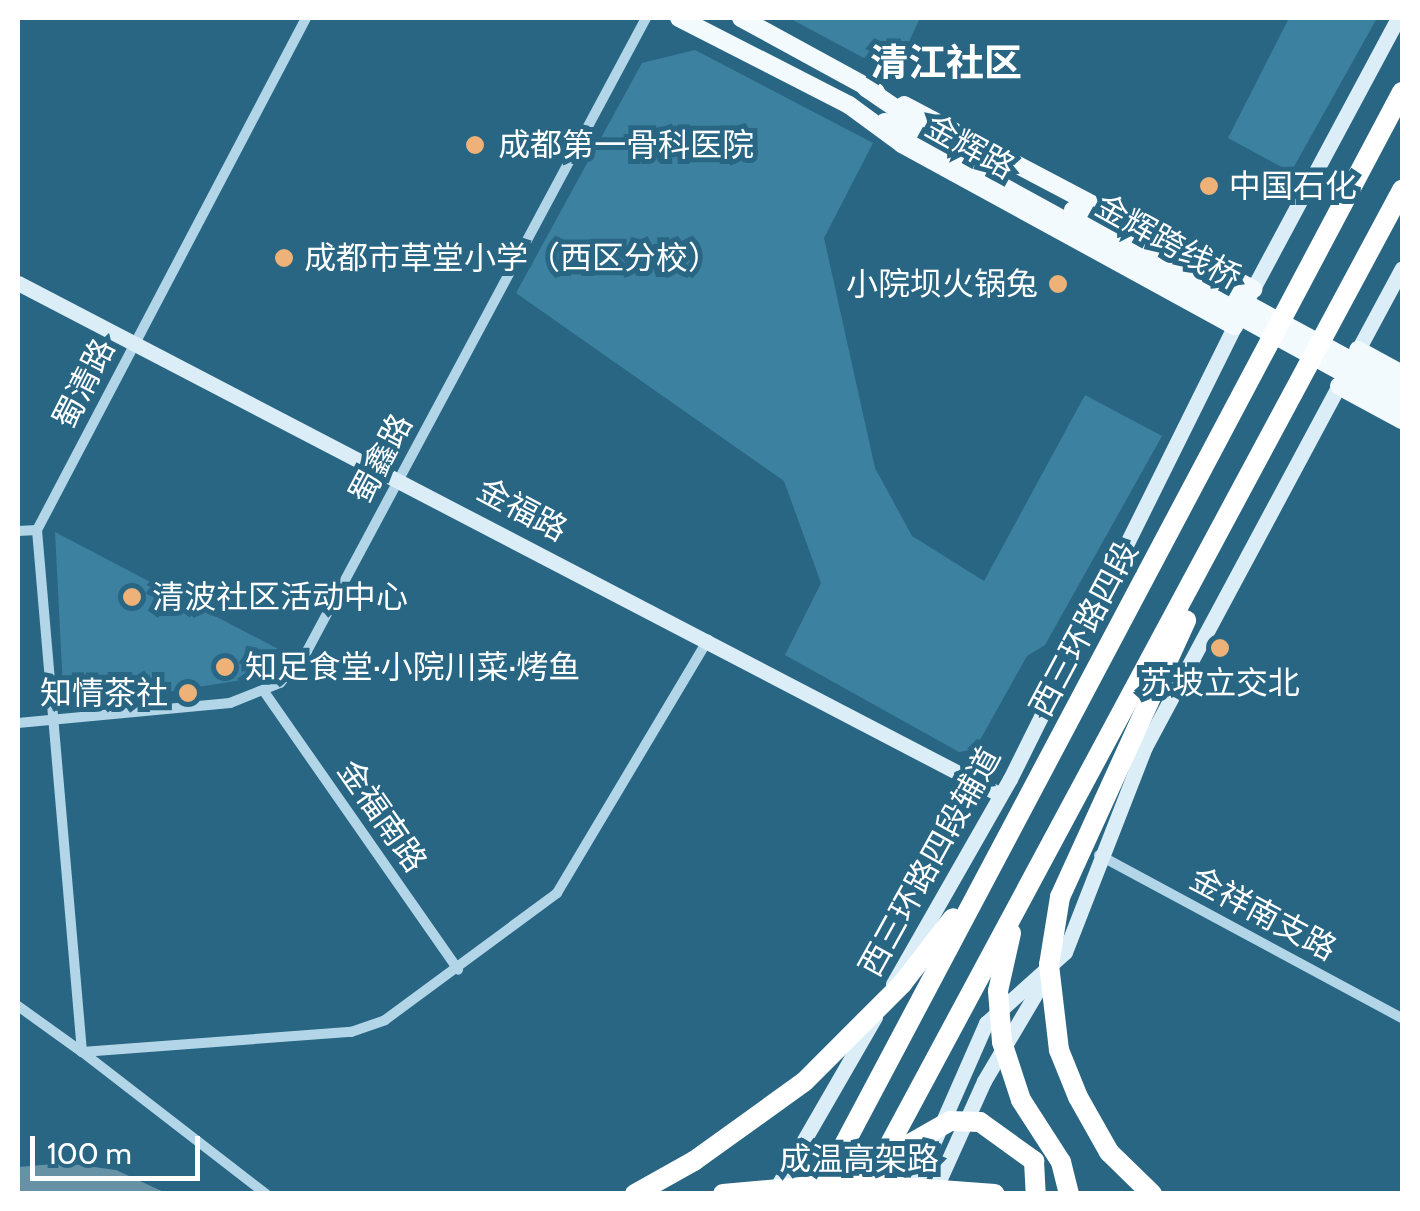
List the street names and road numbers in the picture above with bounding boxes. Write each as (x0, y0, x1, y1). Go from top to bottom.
street label: 金辉路 (919, 107, 1021, 187)
street label: 金辉跨线桥 (1089, 186, 1247, 298)
street label: 蜀清路 (45, 333, 123, 435)
street label: 蜀鑫路 (342, 408, 420, 510)
street label: 金福路 (471, 471, 573, 549)
street label: 西三环路四段 (1022, 535, 1146, 723)
street label: 西三环路四段辅道 (851, 741, 1009, 983)
street label: 金福南路 (330, 753, 434, 879)
street label: 金祥南支路 (1183, 859, 1343, 969)
street label: 成温高架路 (779, 1140, 939, 1178)

